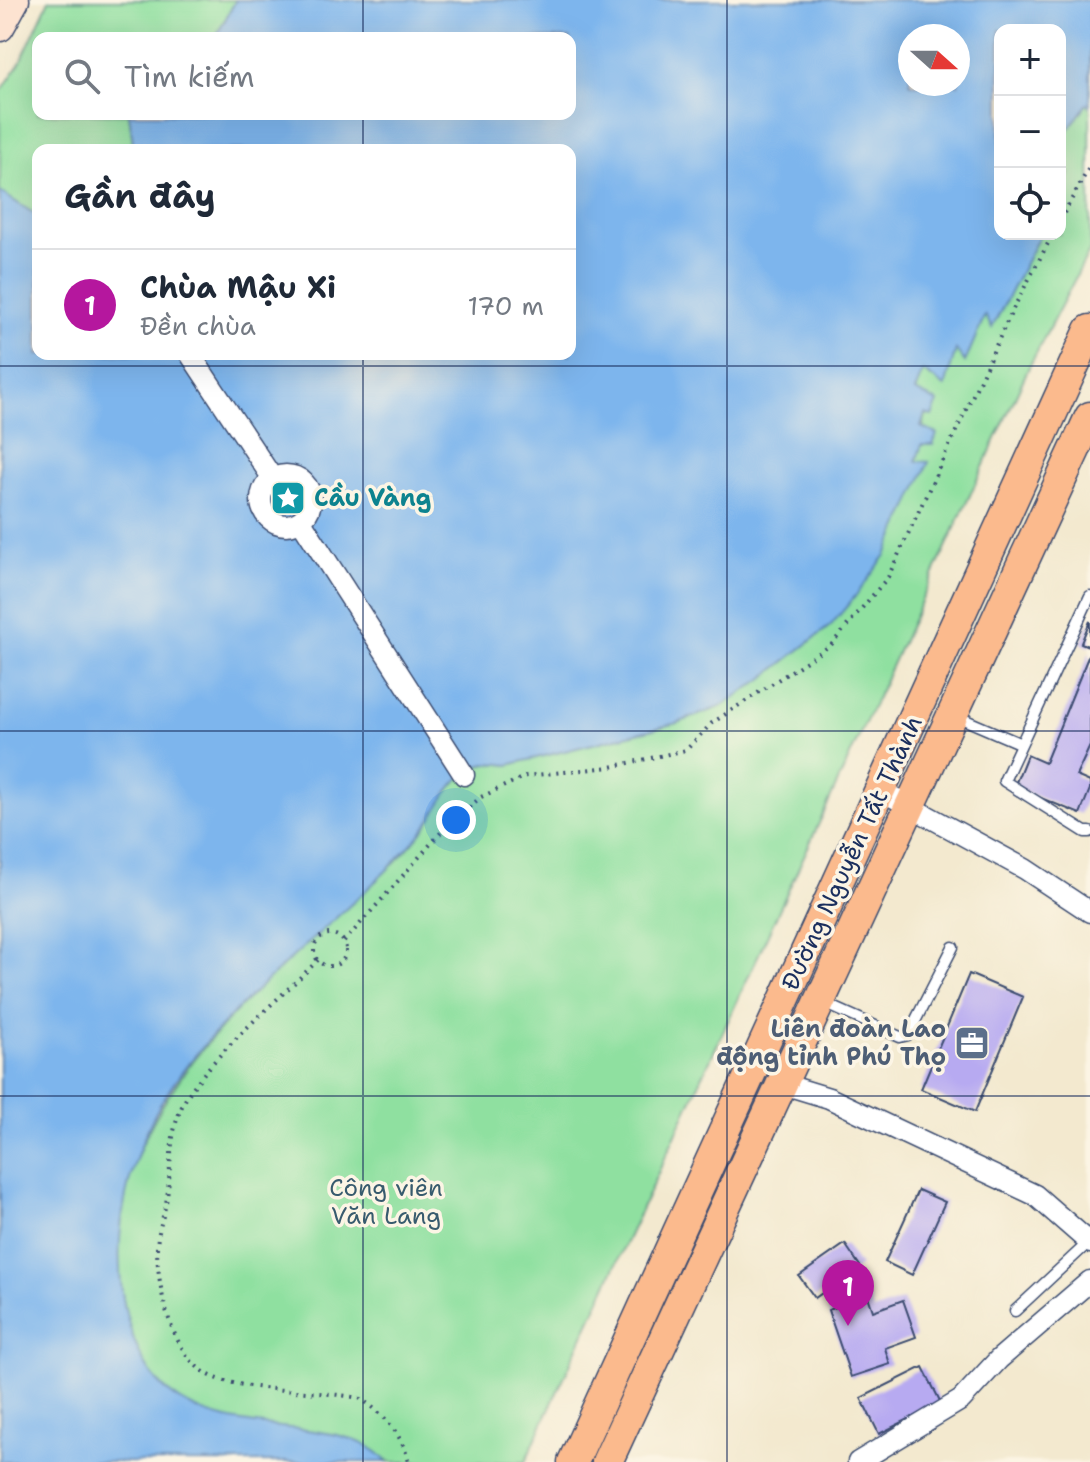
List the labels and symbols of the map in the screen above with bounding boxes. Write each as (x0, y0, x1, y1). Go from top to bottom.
north arrow (898, 24, 970, 96)
place icon: Cầu Vàng (269, 479, 307, 517)
place label: Cầu Vàng (314, 482, 431, 514)
street label: Đường Nguyễn Tất Thành (774, 711, 930, 995)
your location (436, 800, 476, 840)
place label: Liên đoàn Lao động tỉnh Phú Thọ (716, 1013, 946, 1073)
office icon: Liên đoàn Lao động tỉnh Phú Thọ (953, 1024, 991, 1062)
park label: Công viên Văn Lang (329, 1172, 443, 1232)
pin: 1 (822, 1260, 874, 1326)

